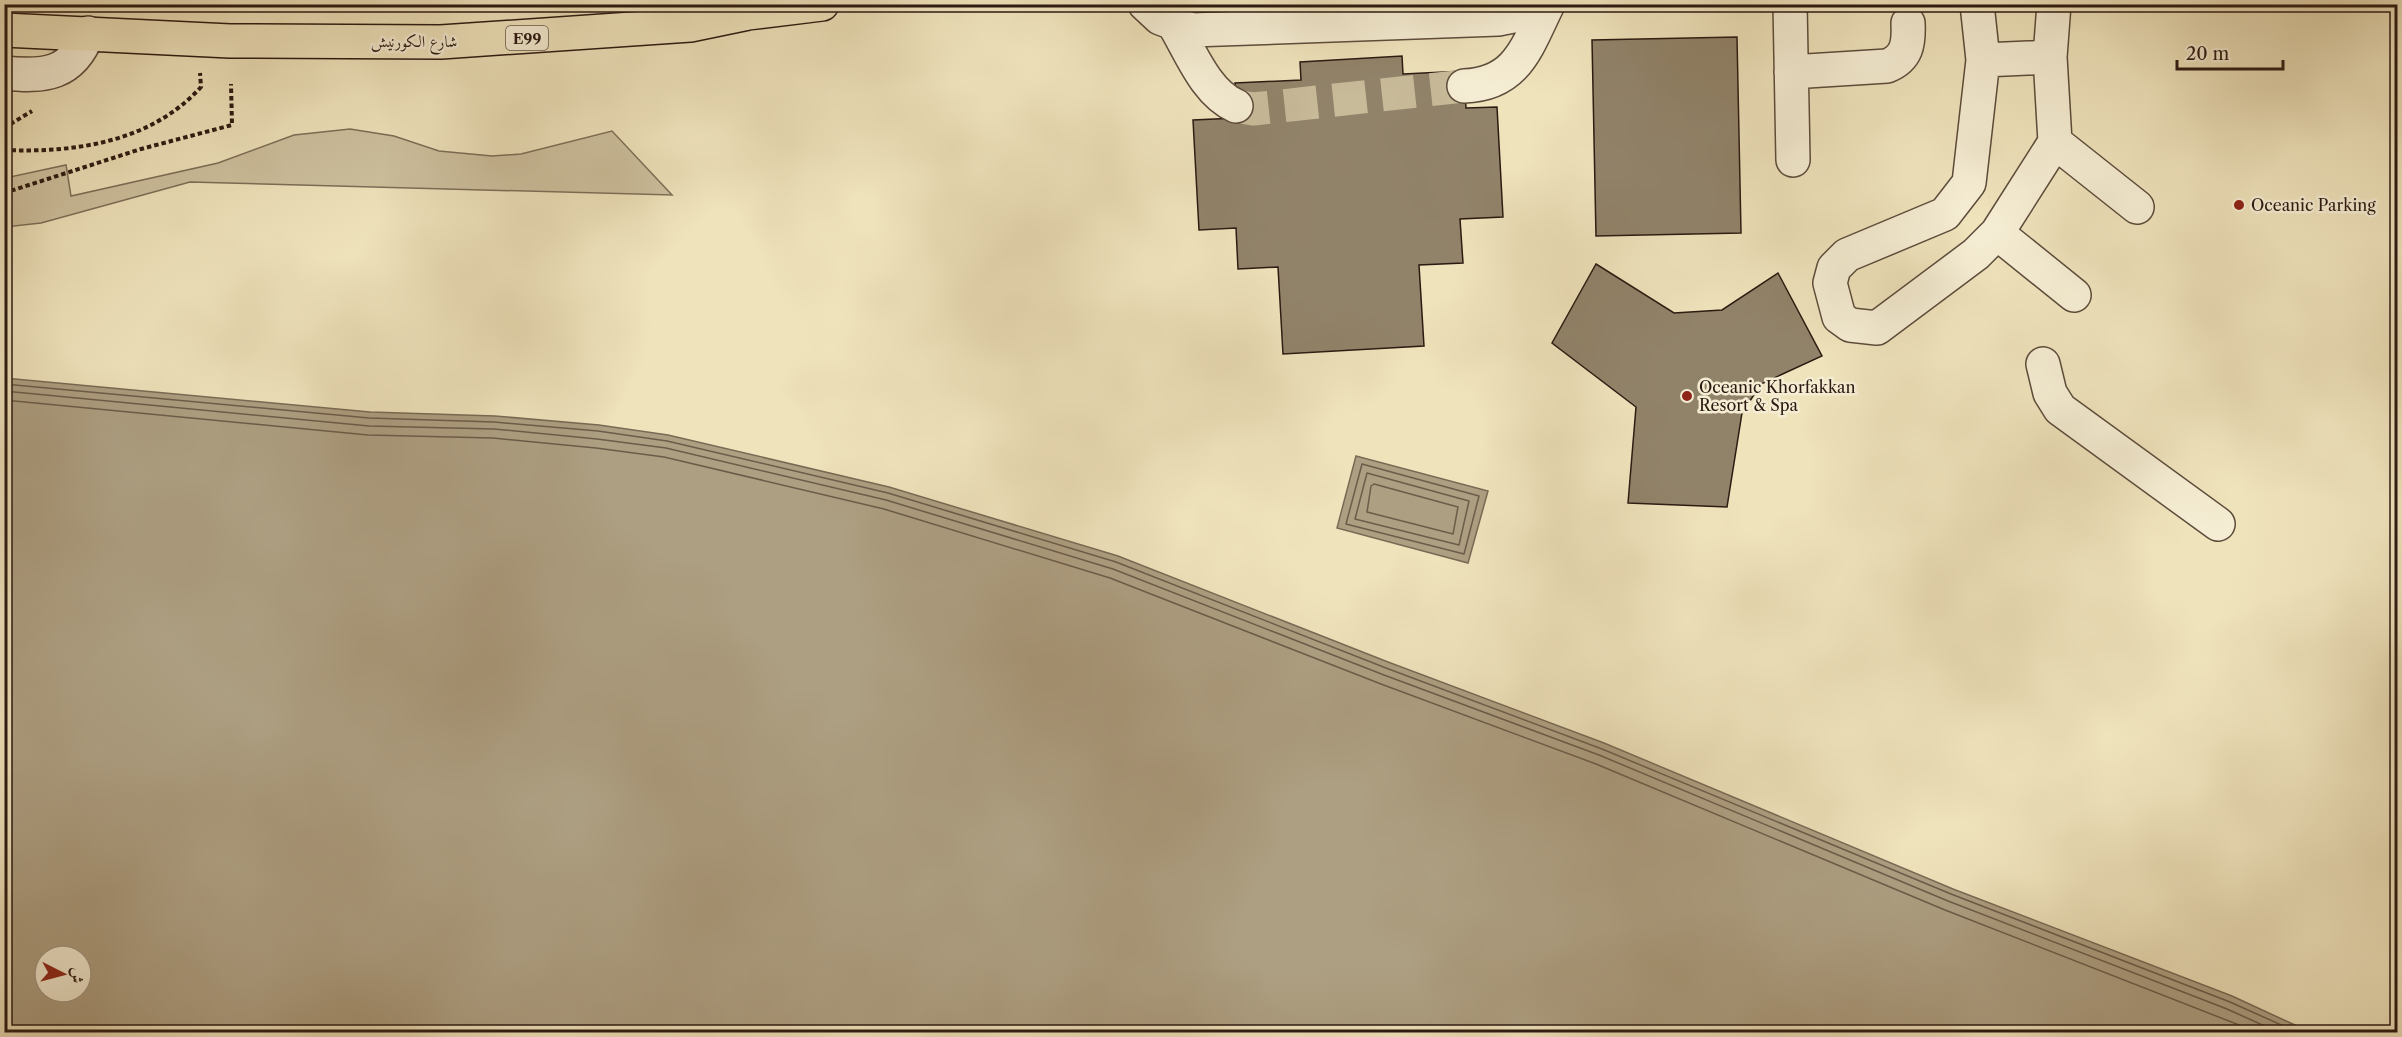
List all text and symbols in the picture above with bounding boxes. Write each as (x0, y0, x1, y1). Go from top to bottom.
road number: E99 (506, 26, 548, 50)
street label: شارع الكورنيش (371, 31, 457, 55)
scale bar (2177, 33, 2284, 71)
text: 20 m (2186, 43, 2230, 65)
place label: Oceanic Parking (2251, 195, 2376, 215)
marker: Oceanic Parking (2232, 198, 2246, 212)
place label: Oceanic Khorfakkan Resort & Spa (1699, 377, 1855, 415)
marker: Oceanic Khorfakkan Resort & Spa (1680, 389, 1694, 403)
north arrow (33, 944, 93, 1004)
text: ش (67, 967, 89, 985)

